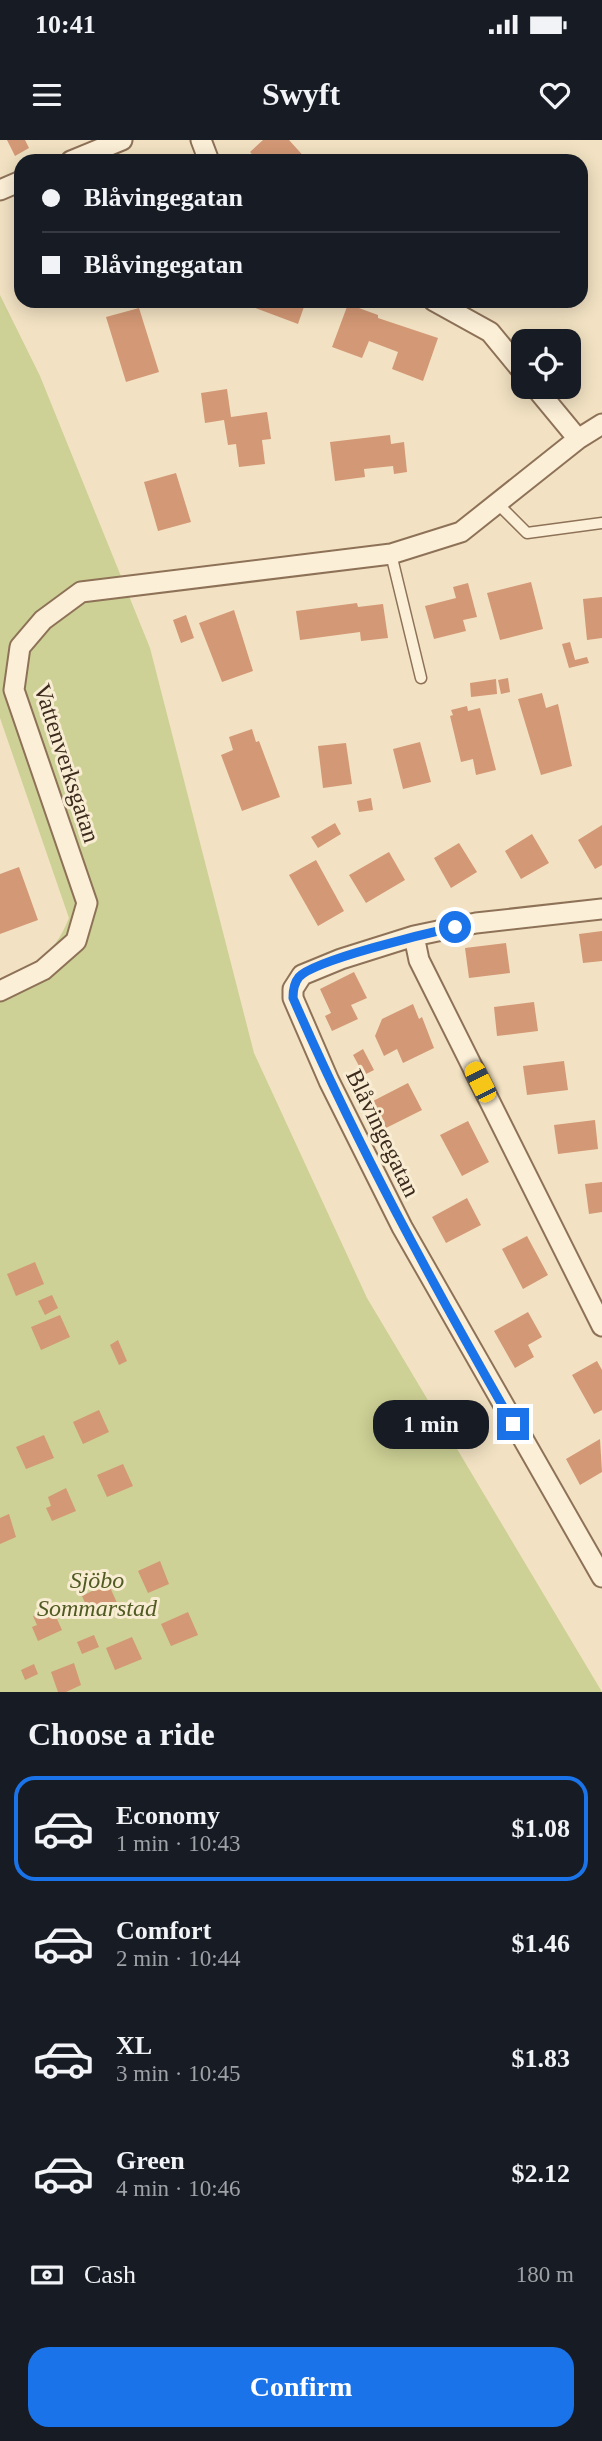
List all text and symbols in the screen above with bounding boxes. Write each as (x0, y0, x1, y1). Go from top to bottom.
text: 10:41 (35, 10, 96, 39)
icon: menu (28, 76, 66, 114)
text: Swyft (262, 76, 340, 112)
icon: heart (536, 76, 574, 114)
text: Blåvingegatan (84, 183, 243, 212)
text: Blåvingegatan (84, 250, 243, 279)
map controls (511, 329, 581, 399)
button: locate (511, 329, 581, 399)
street label: Vattenverksgatan (29, 680, 105, 846)
route start (439, 911, 471, 943)
car (462, 1059, 499, 1105)
street label: Blåvingegatan (341, 1065, 425, 1201)
callout: 1 min (373, 1400, 489, 1448)
route end (497, 1408, 529, 1440)
text: 1 min (403, 1412, 459, 1437)
park label: Sjöbo Sommarstad (37, 1567, 158, 1621)
text: Choose a ride (28, 1716, 215, 1752)
icon: car (32, 1797, 95, 1860)
text: Economy (116, 1801, 220, 1830)
text: $1.08 (512, 1814, 570, 1843)
text: 1 min · 10:43 (116, 1831, 241, 1856)
icon: car (32, 1912, 95, 1975)
text: Comfort (116, 1916, 211, 1945)
text: $1.46 (512, 1929, 570, 1958)
text: 2 min · 10:44 (116, 1946, 241, 1971)
icon: car (32, 2027, 95, 2090)
text: XL (116, 2031, 152, 2060)
text: $1.83 (512, 2044, 570, 2073)
text: 3 min · 10:45 (116, 2061, 241, 2086)
icon: car (32, 2142, 95, 2205)
text: Green (116, 2146, 185, 2175)
text: $2.12 (512, 2159, 570, 2188)
text: 4 min · 10:46 (116, 2176, 241, 2201)
icon: cash (28, 2256, 66, 2294)
text: Cash (84, 2260, 136, 2289)
text: 180 m (516, 2262, 574, 2287)
button: Confirm (28, 2347, 574, 2427)

